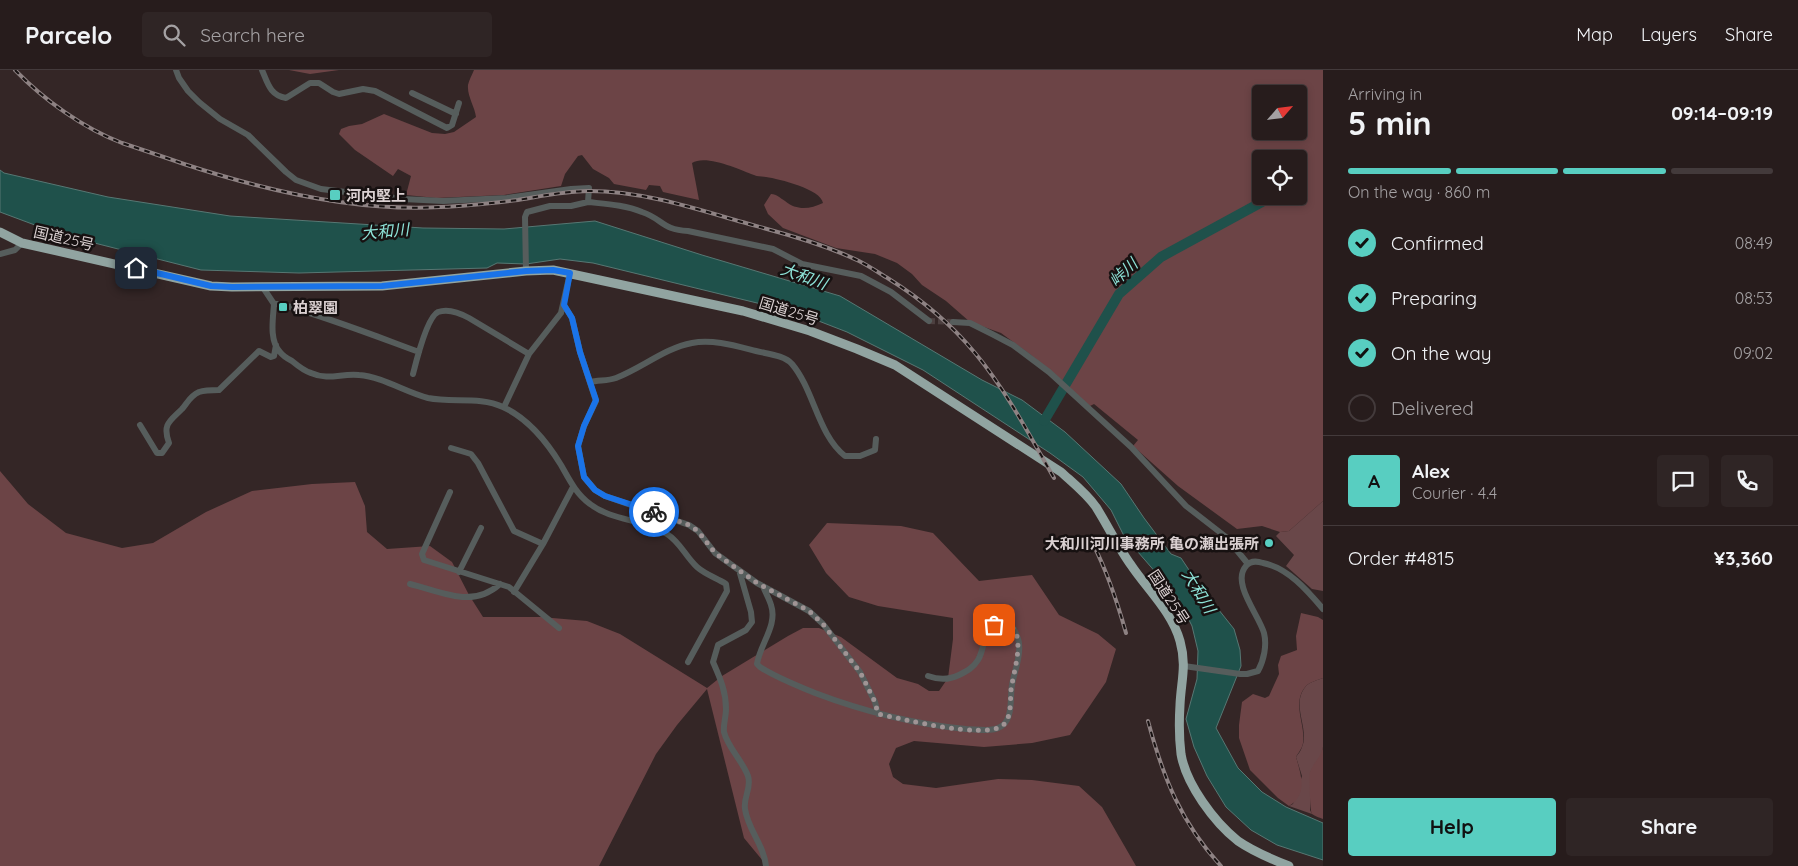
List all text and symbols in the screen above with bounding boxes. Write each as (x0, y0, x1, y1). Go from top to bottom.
search box (142, 12, 492, 57)
text: Parcelo (25, 20, 112, 50)
icon: search (160, 21, 188, 49)
text: Search here (200, 23, 305, 47)
text: Map (1576, 23, 1613, 46)
text: Layers (1641, 23, 1697, 46)
text: Share (1725, 23, 1773, 46)
text: Arriving in (1348, 84, 1422, 104)
north arrow (1252, 85, 1308, 140)
map controls (1252, 85, 1307, 205)
text: 09:14–09:19 (1671, 101, 1773, 125)
text: 5 min (1348, 103, 1432, 143)
button: locate (1252, 150, 1307, 205)
text: On the way · 860 m (1348, 182, 1490, 202)
place label: 河内堅上 (346, 186, 406, 205)
marker: 河内堅上 (328, 188, 342, 202)
water label: 大和川 (360, 219, 412, 243)
street label: 国道25号 (32, 222, 96, 254)
icon: check (1348, 229, 1376, 257)
text: Confirmed (1391, 231, 1484, 255)
text: 08:49 (1735, 233, 1773, 253)
pin (115, 247, 157, 289)
water label: 峠川 (1104, 252, 1143, 290)
icon: home (122, 254, 150, 282)
water label: 大和川 (778, 258, 832, 294)
icon: check (1348, 284, 1376, 312)
text: Preparing (1391, 286, 1477, 310)
text: 08:53 (1735, 288, 1773, 308)
street label: 国道25号 (757, 293, 821, 329)
place label: 柏翠園 (293, 298, 338, 317)
marker: 柏翠園 (277, 301, 289, 313)
icon: check (1348, 339, 1376, 367)
text: On the way (1391, 341, 1492, 365)
text: 09:02 (1733, 343, 1773, 363)
text: Delivered (1391, 396, 1474, 420)
button: chat (1657, 455, 1709, 507)
button: phone (1721, 455, 1773, 507)
text: Alex (1412, 459, 1450, 483)
text: A (1368, 469, 1380, 493)
text: Courier · 4.4 (1412, 483, 1497, 503)
courier (629, 487, 679, 537)
icon: bike (640, 498, 668, 526)
place label: 大和川河川事務所 亀の瀬出張所 (1045, 534, 1259, 553)
marker: 大和川河川事務所 亀の瀬出張所 (1263, 537, 1275, 549)
text: Order #4815 (1348, 546, 1454, 570)
text: ¥3,360 (1714, 546, 1773, 570)
water label: 大和川 (1178, 565, 1221, 618)
street label: 国道25号 (1144, 566, 1194, 628)
pin (973, 604, 1015, 646)
icon: bag (980, 611, 1008, 639)
button: Help (1348, 798, 1556, 856)
button: Share (1566, 798, 1773, 856)

